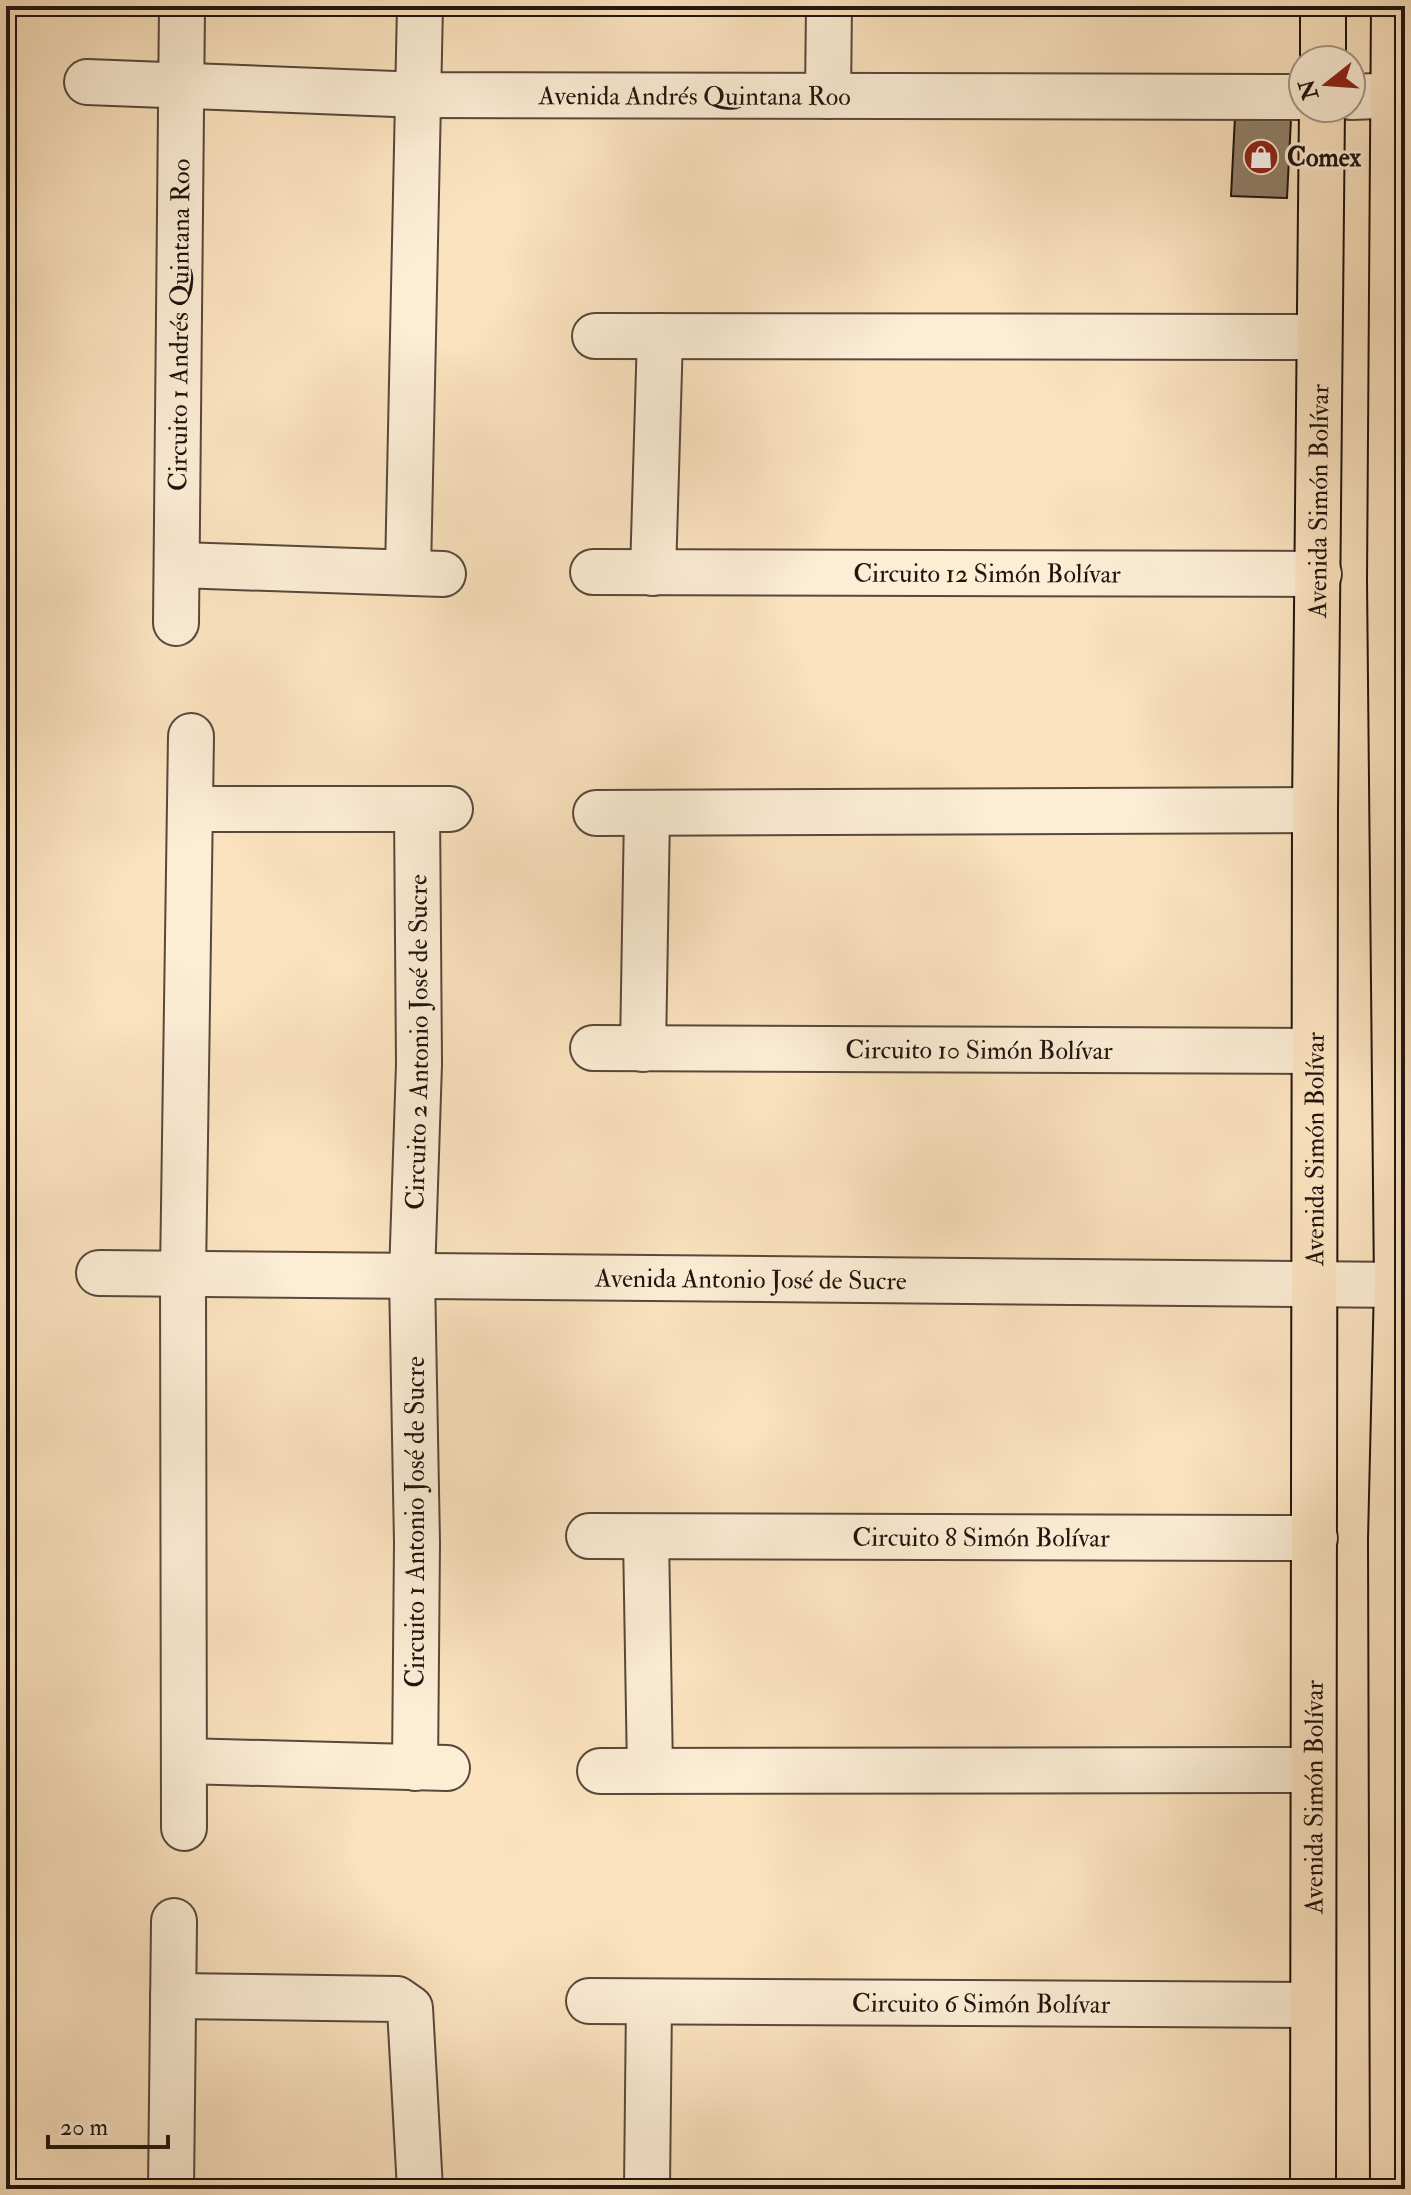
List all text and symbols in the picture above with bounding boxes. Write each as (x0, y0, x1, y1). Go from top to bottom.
north arrow (1287, 44, 1367, 124)
text: N (1292, 76, 1325, 104)
street label: Avenida Andrés Quintana Roo (538, 80, 851, 113)
shop icon: Comex (1242, 138, 1280, 176)
place label: Comex (1287, 142, 1362, 174)
street label: Circuito 1 Andrés Quintana Roo (162, 159, 198, 491)
street label: Avenida Simón Bolívar (1302, 383, 1336, 619)
street label: Circuito 12 Simón Bolívar (853, 558, 1121, 590)
street label: Circuito 2 Antonio José de Sucre (399, 874, 436, 1211)
street label: Avenida Simón Bolívar (1299, 1032, 1332, 1267)
street label: Circuito 10 Simón Bolívar (845, 1034, 1113, 1067)
street label: Avenida Antonio José de Sucre (594, 1263, 907, 1297)
street label: Circuito 1 Antonio José de Sucre (400, 1356, 432, 1688)
street label: Circuito 8 Simón Bolívar (852, 1522, 1110, 1554)
street label: Avenida Simón Bolívar (1298, 1680, 1331, 1915)
street label: Circuito 6 Simón Bolívar (852, 1987, 1111, 2021)
scale bar (48, 2099, 168, 2149)
text: 20 m (60, 2112, 109, 2143)

